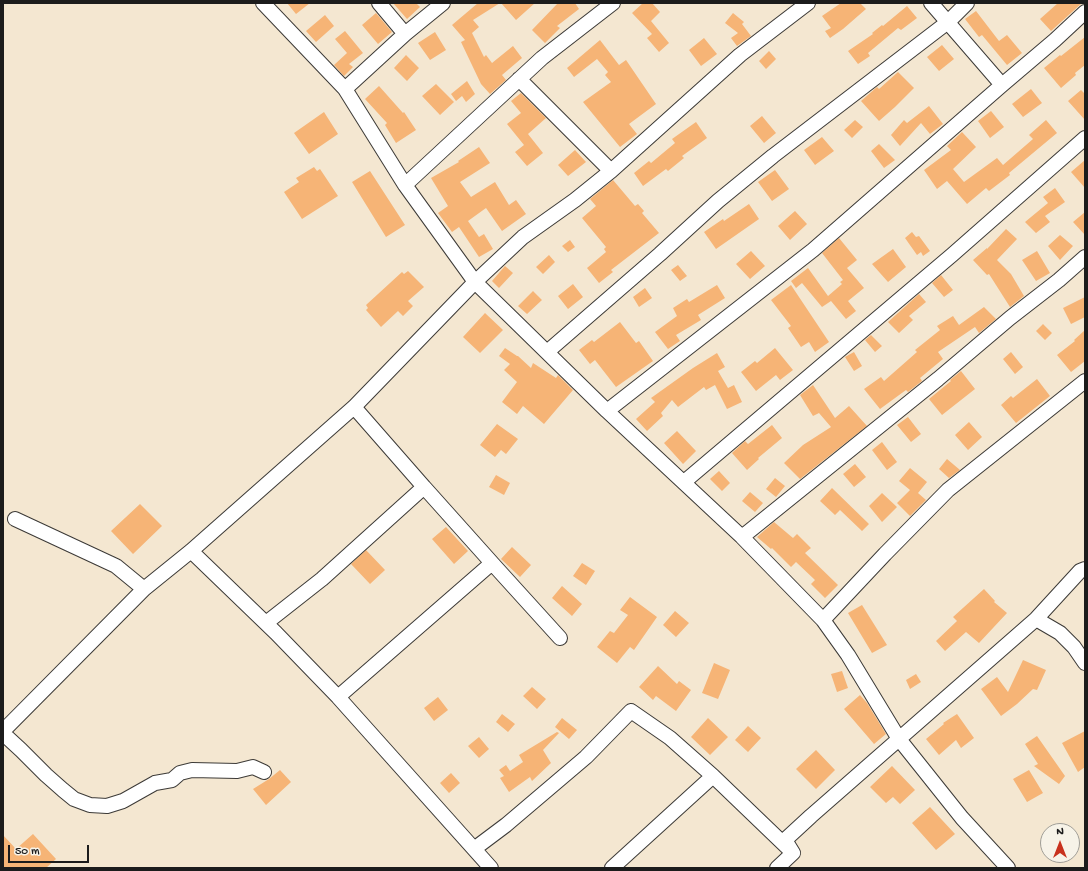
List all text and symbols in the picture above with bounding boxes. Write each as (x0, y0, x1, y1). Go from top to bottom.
north arrow (1040, 823, 1080, 863)
text: N (1056, 826, 1064, 838)
scale bar (10, 837, 91, 863)
text: 50 m (15, 845, 40, 859)

